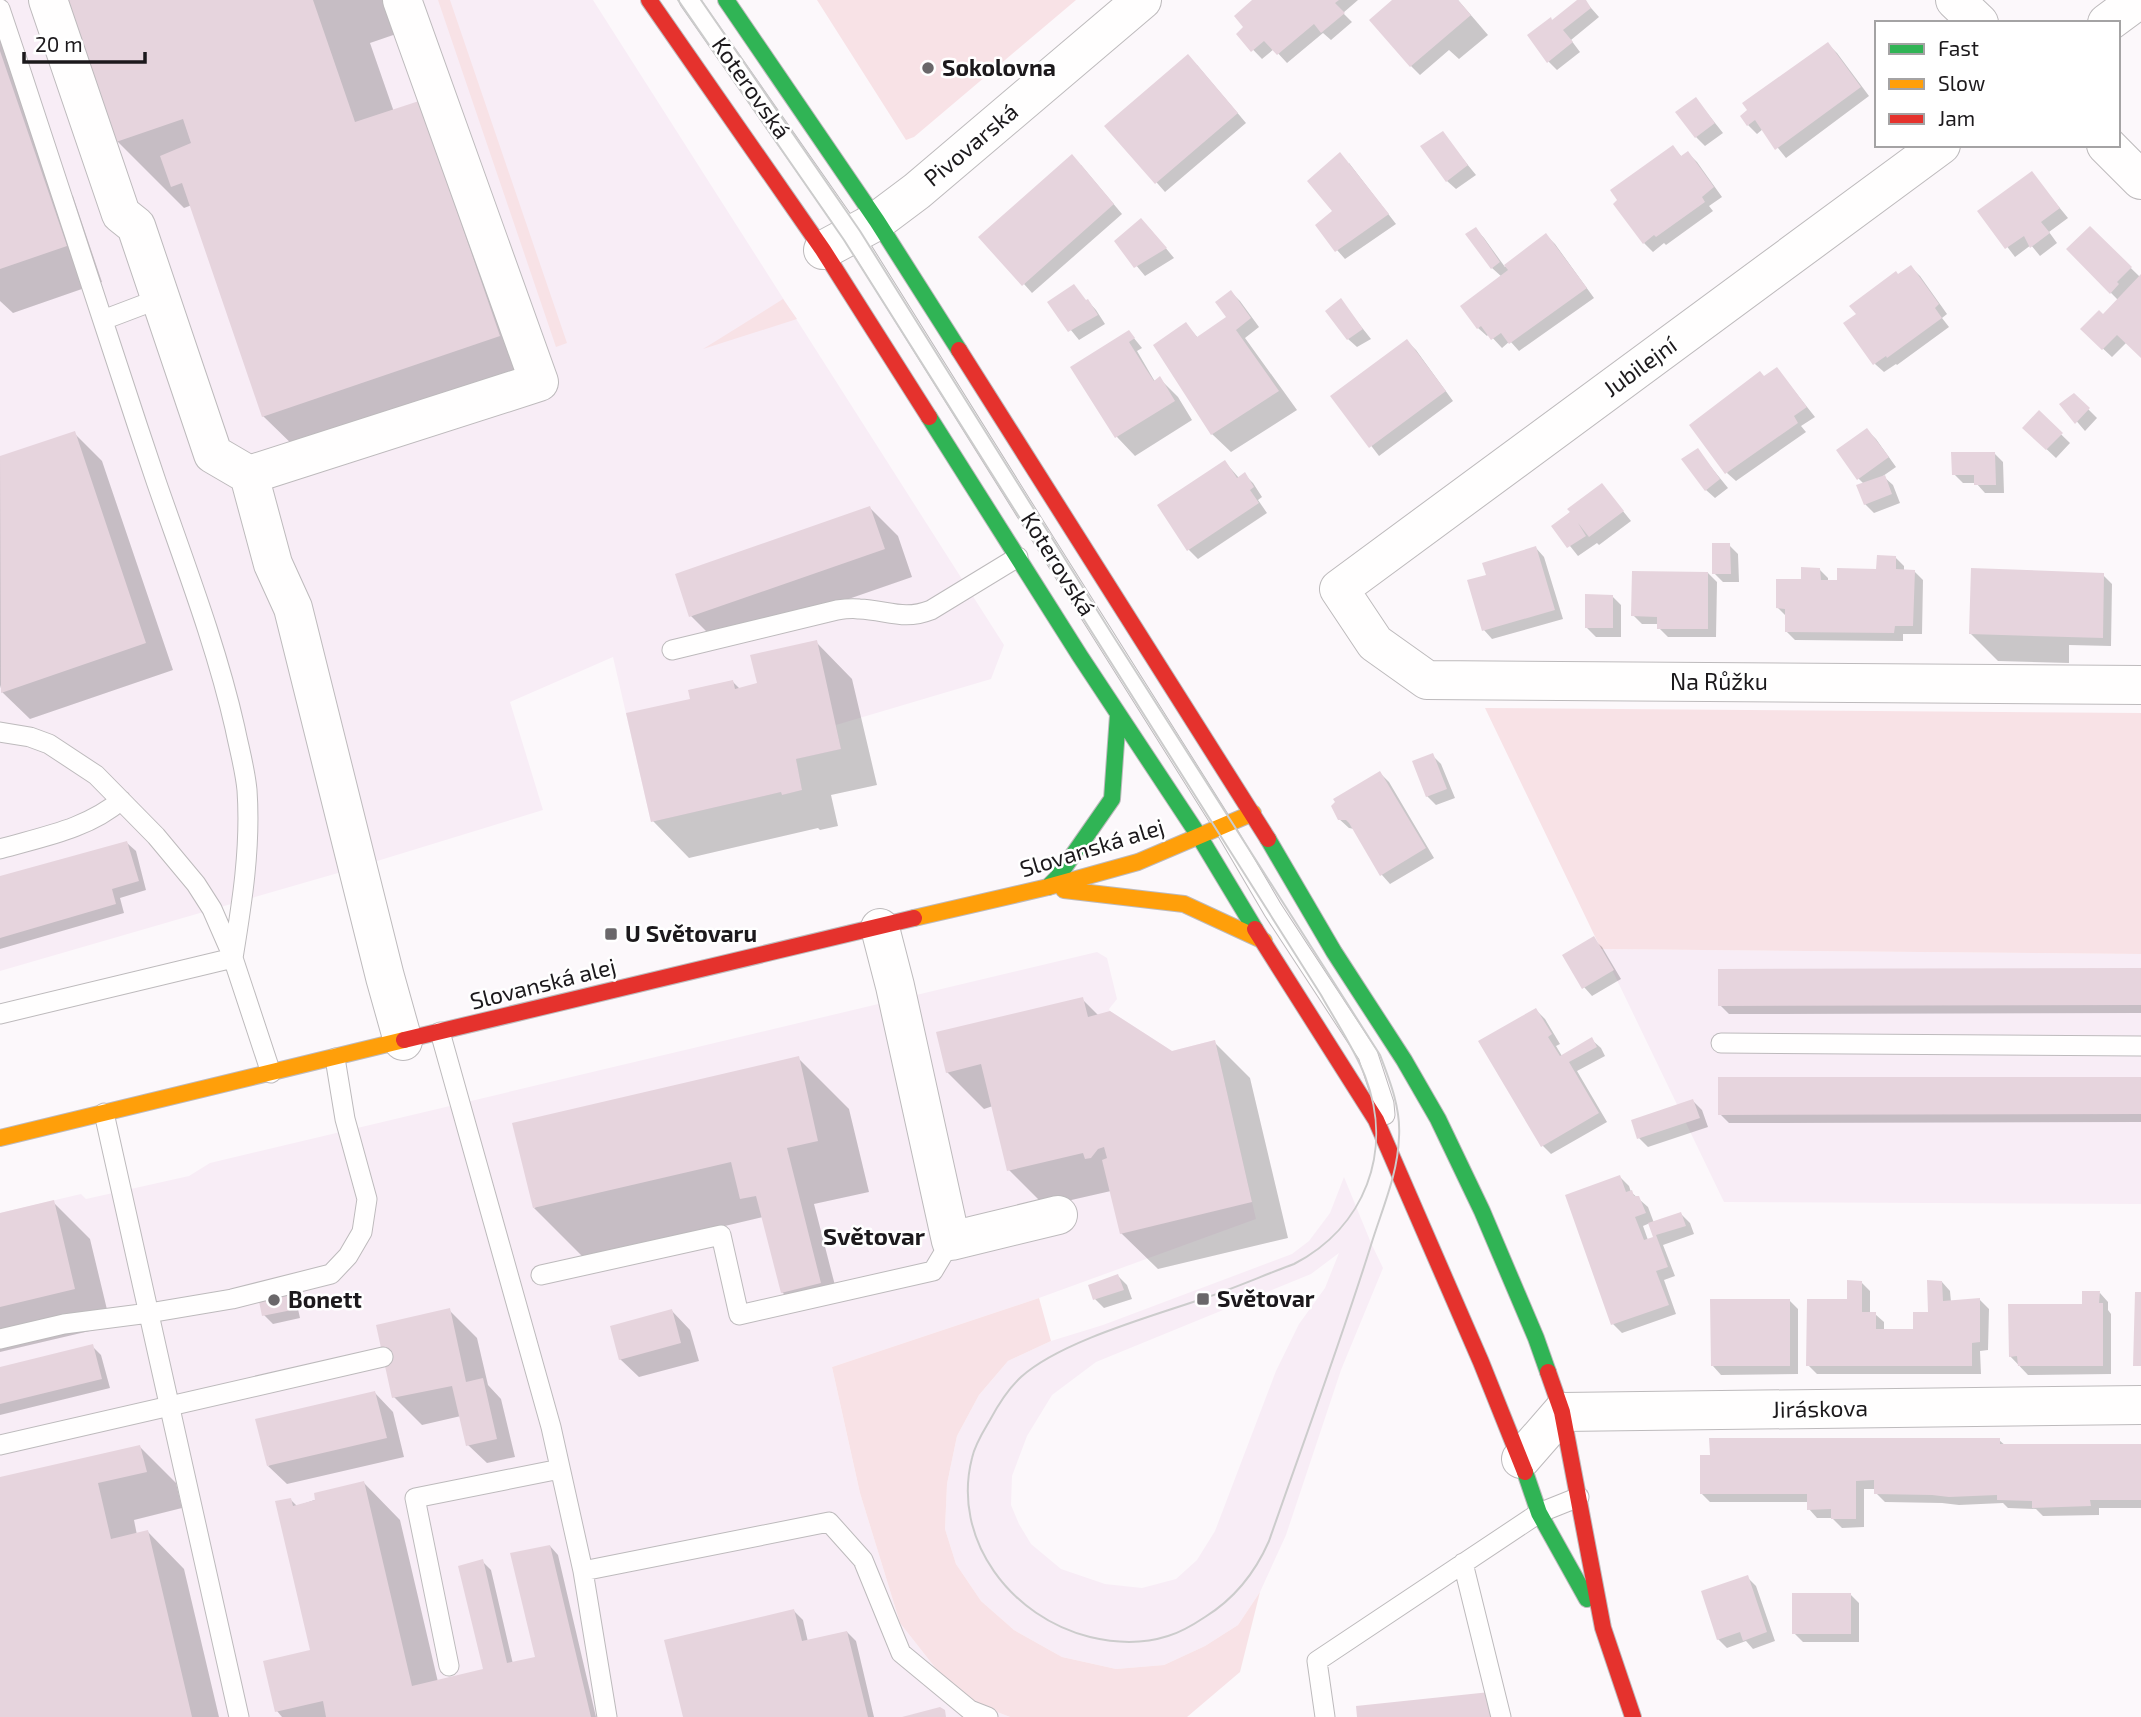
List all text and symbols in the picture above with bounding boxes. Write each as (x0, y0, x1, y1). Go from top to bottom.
scale bar (24, 21, 145, 65)
legend (1875, 21, 2120, 147)
text: 20 m (35, 31, 83, 56)
street label: Koterovská (707, 31, 797, 144)
text: Fast (1938, 35, 1979, 60)
place label: Sokolovna (942, 53, 1056, 81)
marker: Sokolovna (920, 60, 936, 76)
text: Slow (1938, 70, 1985, 95)
street label: Pivovarská (918, 97, 1023, 192)
text: Jam (1938, 105, 1975, 130)
street label: Jubilejní (1597, 330, 1683, 402)
street label: Koterovská (1016, 506, 1102, 621)
street label: Na Růžku (1670, 667, 1768, 695)
street label: Slovanská alej (1016, 812, 1167, 882)
place label: U Světovaru (625, 919, 757, 947)
marker: U Světovaru (603, 926, 619, 942)
street label: Slovanská alej (467, 951, 619, 1015)
district label: Světovar (823, 1221, 926, 1250)
place label: Světovar (1217, 1284, 1315, 1312)
place label: Bonett (288, 1285, 362, 1313)
marker: Světovar (1195, 1291, 1211, 1307)
marker: Bonett (266, 1292, 282, 1308)
street label: Jiráskova (1772, 1393, 1868, 1423)

